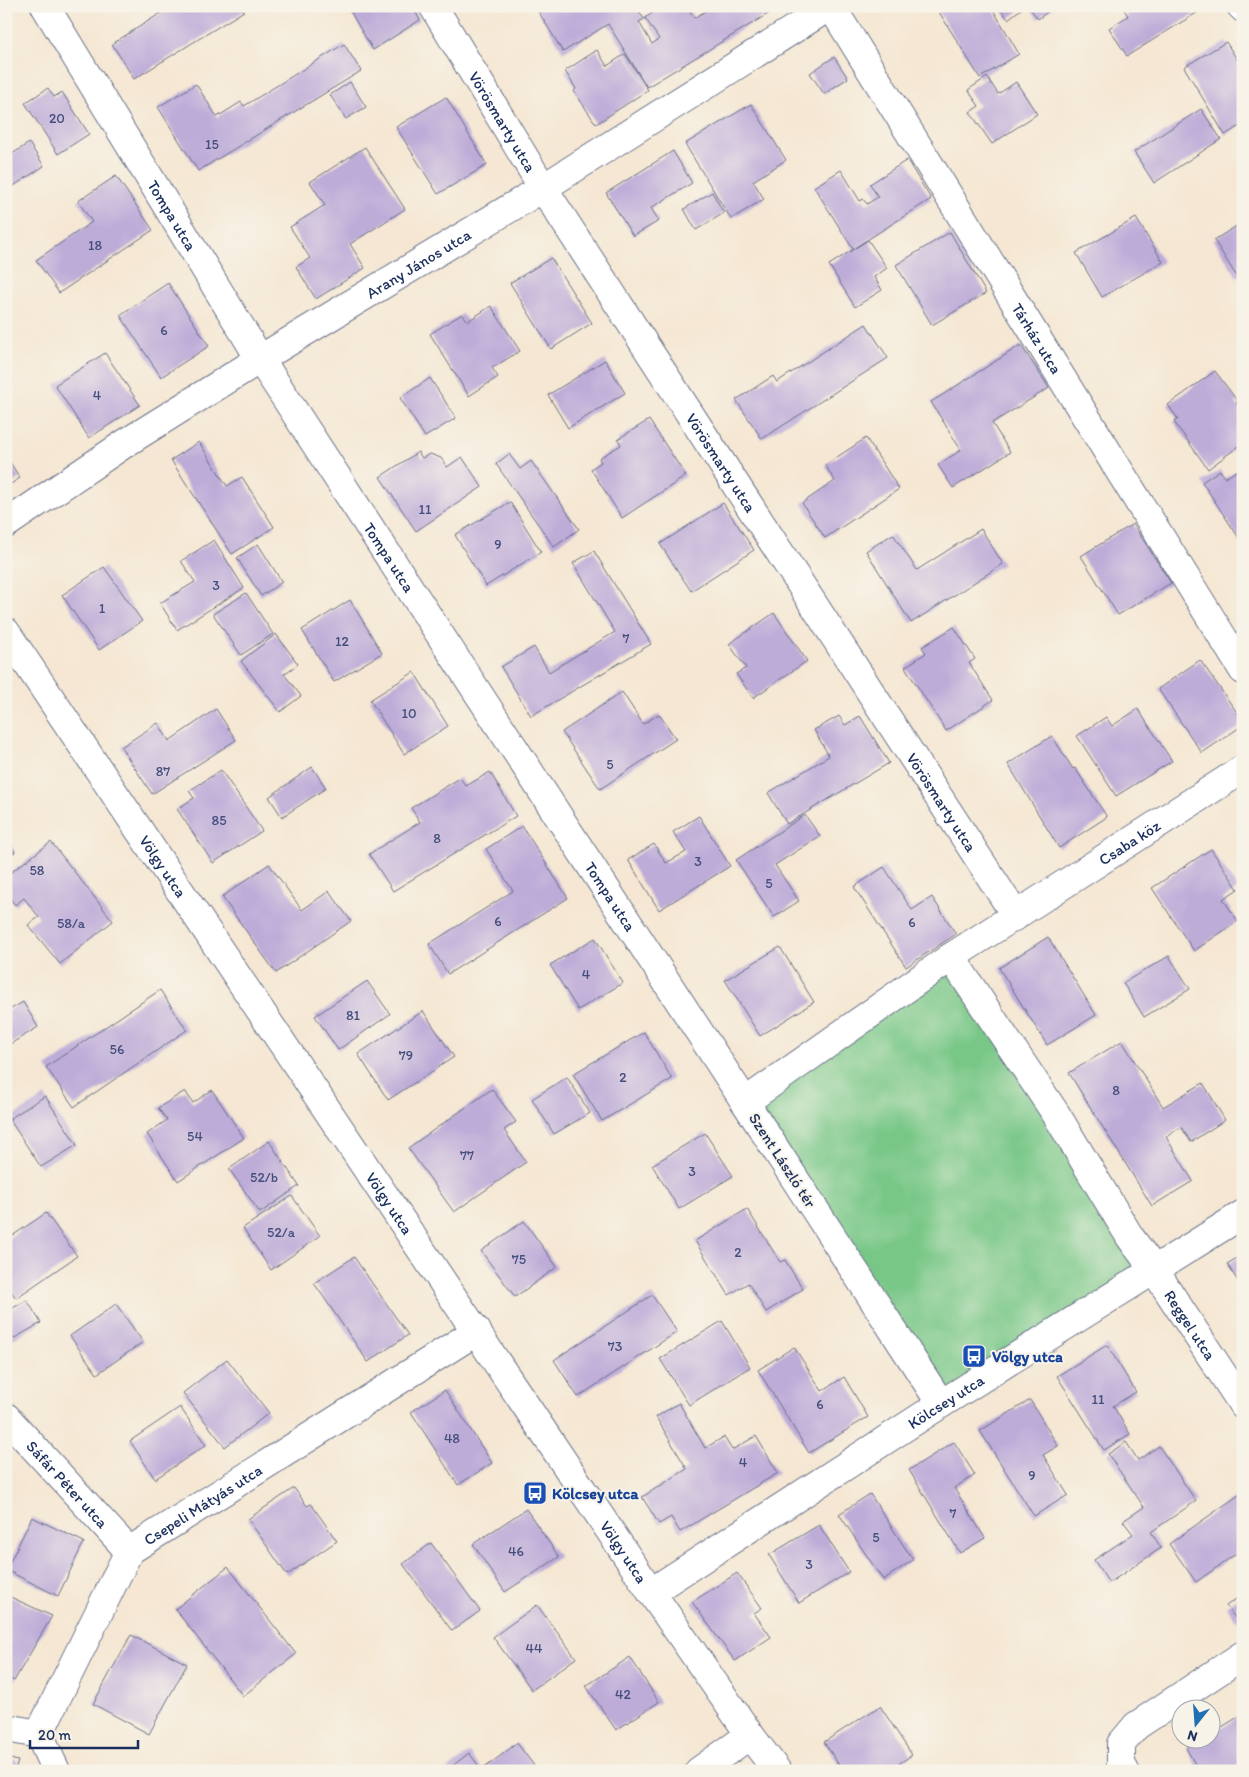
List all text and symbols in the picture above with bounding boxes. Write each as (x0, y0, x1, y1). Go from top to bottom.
street label: Vörösmarty utca (465, 68, 540, 176)
house number: 20 (49, 110, 65, 127)
house number: 15 (205, 136, 219, 153)
street label: Tompa utca (143, 177, 201, 255)
street label: Arany János utca (363, 224, 475, 303)
house number: 18 (88, 237, 102, 254)
street label: Tárház utca (1008, 300, 1066, 377)
house number: 6 (160, 322, 168, 339)
house number: 4 (93, 387, 102, 404)
street label: Vörösmarty utca (682, 410, 760, 516)
house number: 11 (419, 501, 432, 518)
street label: Tompa utca (359, 519, 419, 596)
house number: 9 (494, 536, 502, 553)
house number: 3 (212, 577, 220, 594)
house number: 1 (99, 600, 106, 617)
house number: 7 (623, 630, 630, 647)
house number: 12 (335, 633, 350, 650)
house number: 10 (401, 705, 417, 722)
street label: Vörösmarty utca (902, 749, 981, 856)
house number: 5 (606, 756, 614, 773)
house number: 87 (156, 763, 170, 780)
house number: 85 (211, 812, 227, 829)
street label: Csaba köz (1095, 816, 1164, 869)
house number: 8 (433, 830, 441, 847)
street label: Völgy utca (135, 832, 191, 901)
house number: 3 (694, 853, 702, 870)
street label: Tompa utca (581, 858, 640, 936)
house number: 58 (29, 862, 45, 879)
house number: 5 (765, 875, 773, 892)
house number: 6 (494, 913, 502, 930)
house number: 6 (908, 914, 916, 931)
house number: 58/a (57, 915, 86, 932)
house number: 4 (582, 966, 591, 983)
house number: 81 (346, 1007, 361, 1024)
house number: 56 (110, 1041, 124, 1058)
house number: 79 (399, 1047, 413, 1064)
house number: 2 (619, 1069, 627, 1086)
house number: 8 (1112, 1082, 1120, 1099)
street label: Szent László tér (745, 1109, 820, 1211)
house number: 54 (187, 1128, 203, 1145)
house number: 77 (460, 1147, 474, 1164)
house number: 3 (688, 1163, 696, 1180)
house number: 52/b (250, 1169, 278, 1186)
street label: Völgy utca (362, 1169, 417, 1238)
house number: 52/a (267, 1224, 296, 1241)
house number: 2 (734, 1244, 742, 1261)
house number: 75 (512, 1251, 526, 1268)
street label: Reggel utca (1160, 1287, 1220, 1364)
house number: 73 (608, 1338, 623, 1355)
bus stop icon: Völgy utca (961, 1343, 987, 1369)
place label: Völgy utca (992, 1347, 1063, 1367)
street label: Kölcsey utca (904, 1370, 988, 1433)
house number: 11 (1092, 1391, 1105, 1408)
house number: 6 (816, 1396, 824, 1413)
house number: 48 (444, 1430, 460, 1447)
street label: Sáfár Péter utca (22, 1437, 112, 1533)
house number: 4 (739, 1454, 748, 1471)
street label: Csepeli Mátyás utca (140, 1460, 266, 1549)
house number: 9 (1028, 1467, 1036, 1484)
bus stop icon: Kölcsey utca (522, 1480, 548, 1506)
place label: Kölcsey utca (552, 1484, 639, 1504)
house number: 7 (950, 1505, 957, 1522)
street label: Völgy utca (596, 1517, 651, 1587)
house number: 5 (872, 1529, 880, 1546)
house number: 46 (508, 1543, 524, 1560)
house number: 3 (805, 1556, 813, 1573)
house number: 44 (526, 1640, 543, 1657)
house number: 42 (615, 1686, 632, 1703)
north arrow (1172, 1700, 1222, 1750)
scale bar (30, 1717, 138, 1749)
text: 20 m (38, 1726, 72, 1744)
text: N (1185, 1726, 1199, 1745)

